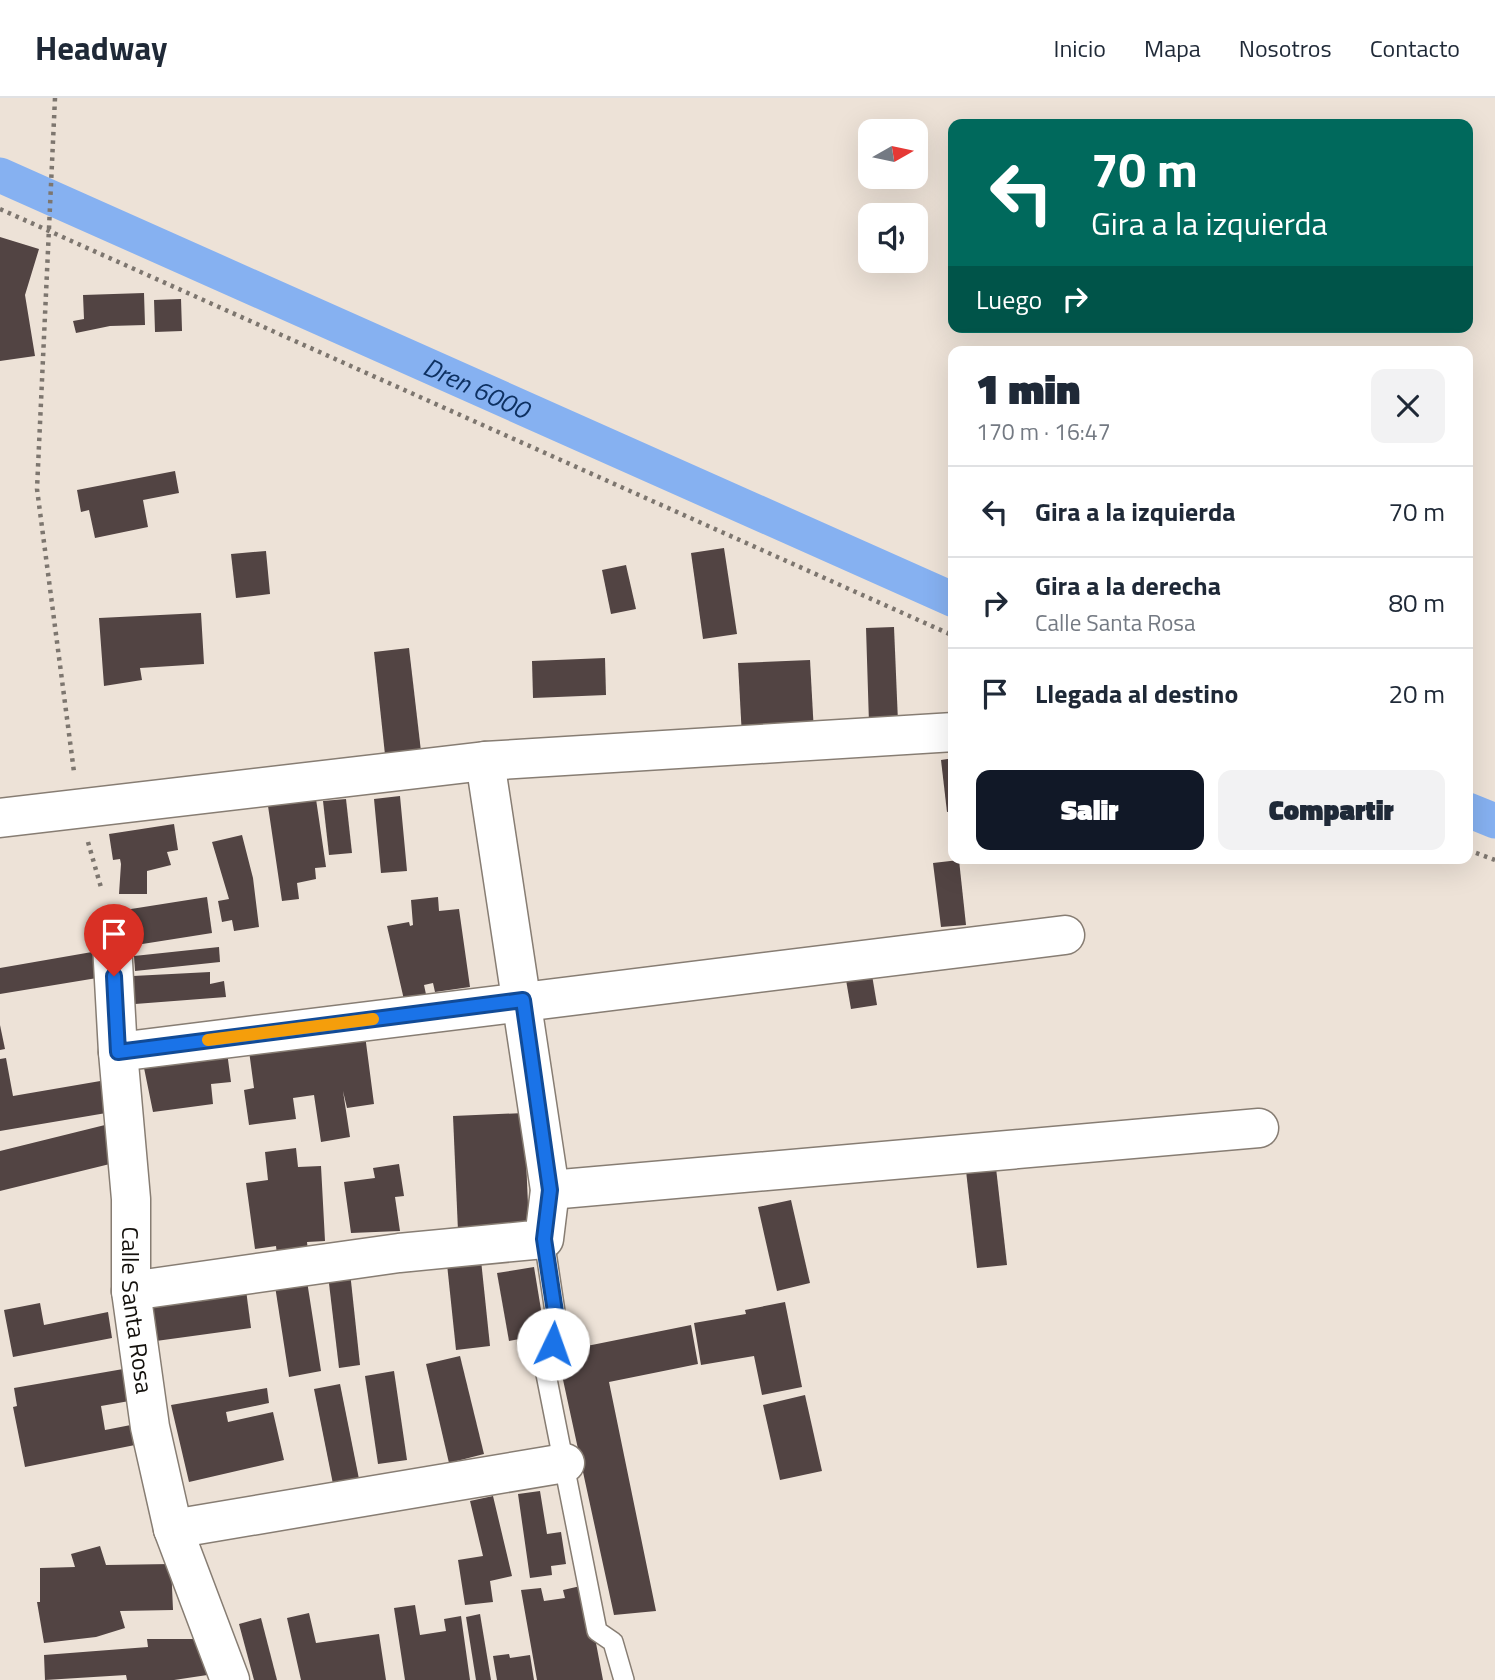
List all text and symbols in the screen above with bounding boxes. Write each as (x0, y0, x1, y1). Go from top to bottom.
text: Headway (35, 23, 168, 73)
text: Inicio (1054, 30, 1106, 66)
text: Mapa (1144, 30, 1201, 66)
text: Nosotros (1239, 30, 1332, 66)
text: Contacto (1370, 30, 1460, 66)
north arrow (858, 119, 928, 189)
map controls (858, 119, 928, 273)
text: 70 m (1091, 131, 1198, 206)
icon: left (976, 147, 1067, 238)
text: Gira a la izquierda (1091, 199, 1327, 247)
button: sound (858, 203, 928, 273)
text: Luego (976, 280, 1042, 319)
icon: right (1056, 280, 1094, 318)
water label: Dren 6000 (417, 347, 538, 429)
text: 1 min (976, 356, 1080, 420)
button: close (1371, 369, 1445, 443)
text: 170 m · 16:47 (976, 414, 1111, 449)
text: Gira a la izquierda (1035, 492, 1236, 531)
text: 70 m (1388, 492, 1445, 531)
icon: left (976, 493, 1014, 531)
text: Gira a la derecha (1035, 566, 1221, 605)
text: 80 m (1388, 583, 1445, 622)
icon: right (976, 584, 1014, 622)
text: Calle Santa Rosa (1035, 605, 1196, 640)
text: Llegada al destino (1035, 674, 1238, 713)
text: 20 m (1388, 674, 1445, 713)
icon: arrive (976, 675, 1014, 713)
button: Salir (976, 770, 1204, 850)
button: Compartir (1218, 770, 1445, 850)
pin (84, 904, 144, 976)
icon: arrive (95, 915, 133, 953)
street label: Calle Santa Rosa (113, 1226, 163, 1396)
position arrow (516, 1307, 590, 1381)

